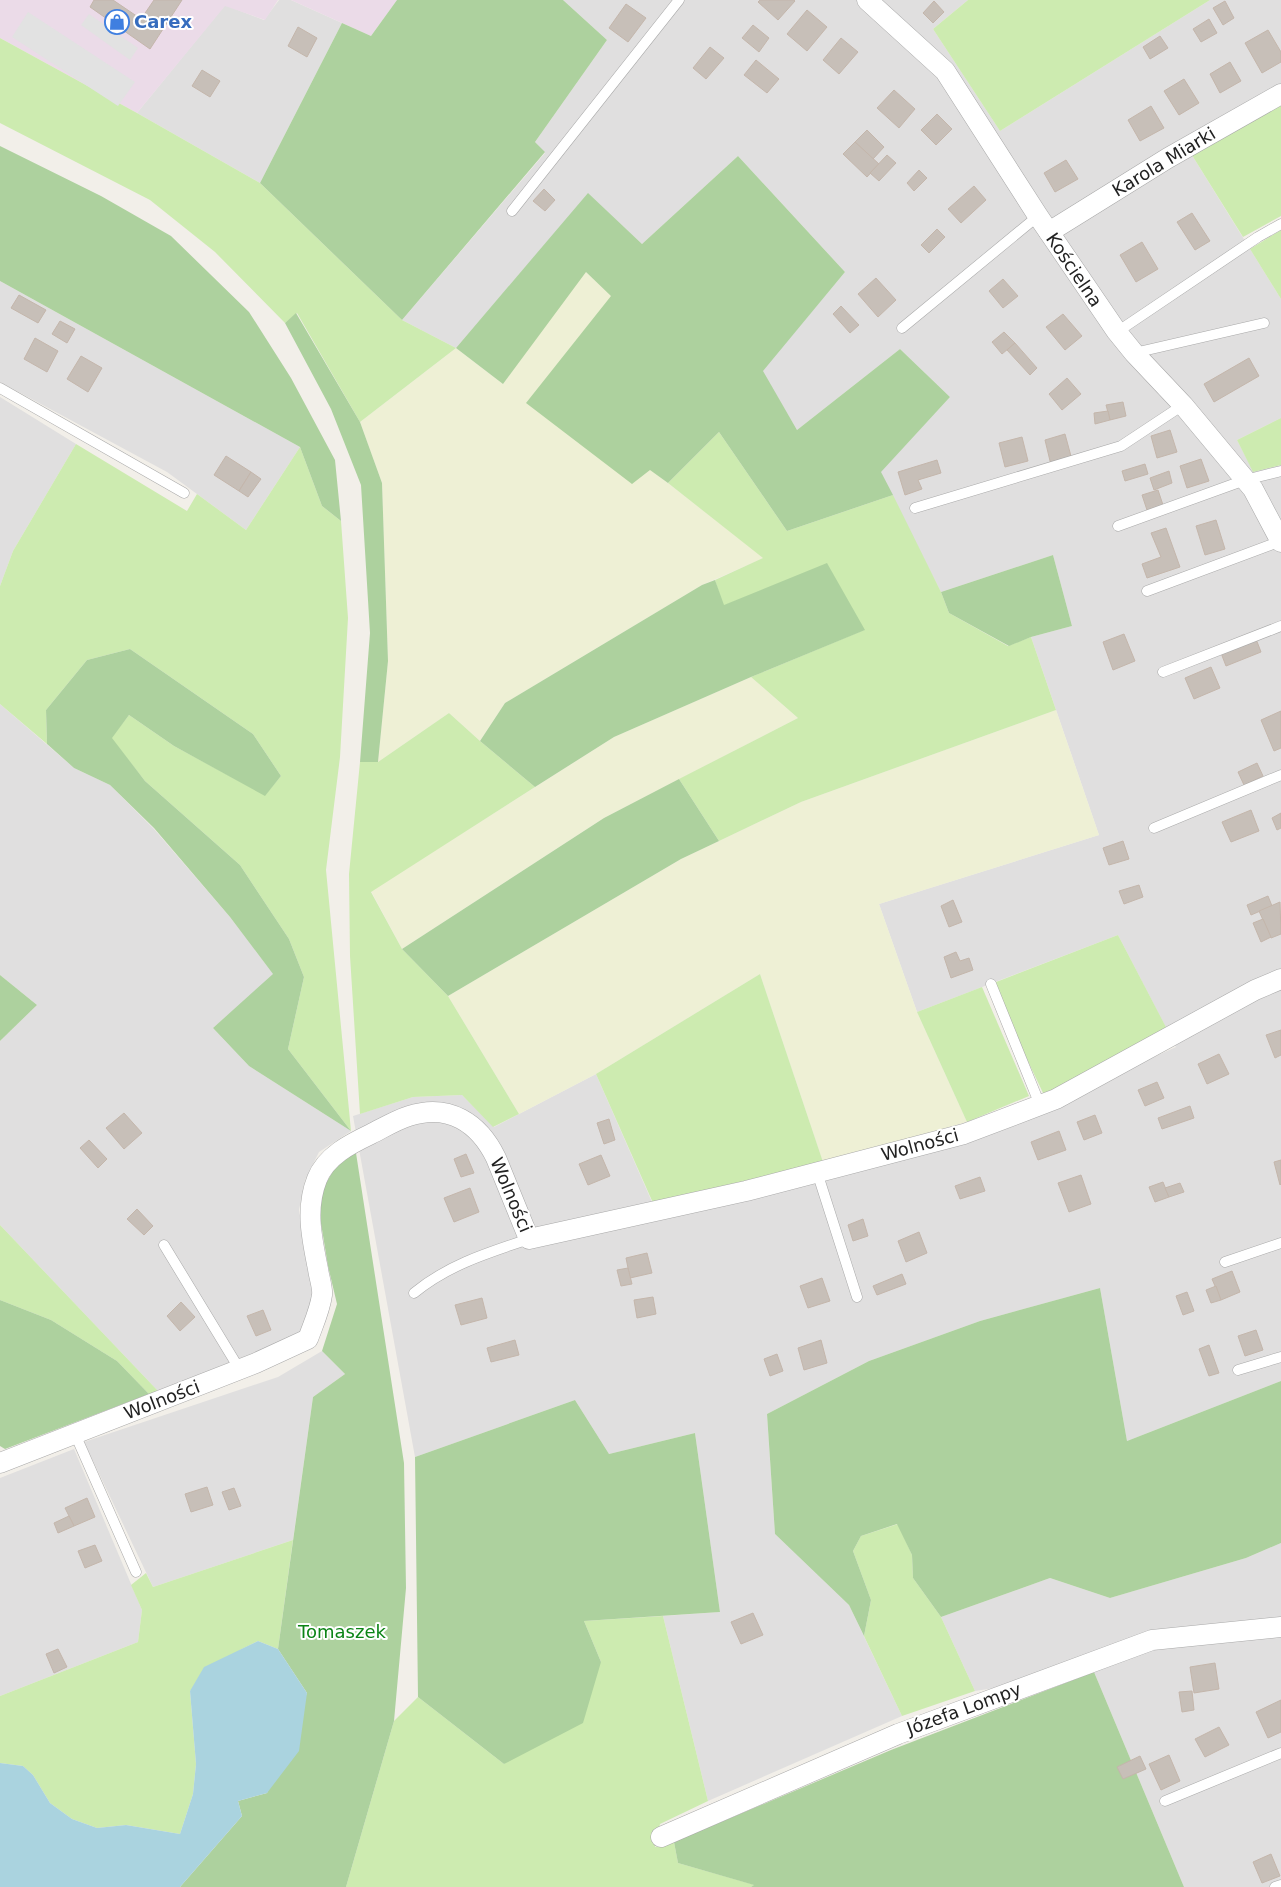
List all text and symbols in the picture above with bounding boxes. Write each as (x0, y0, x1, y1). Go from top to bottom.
shop icon: Carex (104, 9, 130, 35)
place label: Carex (134, 11, 192, 32)
street label: Karola Miarki (1108, 123, 1219, 201)
street label: Kościelna (1042, 229, 1107, 311)
street label: Wolności (879, 1124, 961, 1165)
street label: Wolności (486, 1154, 537, 1235)
street label: Wolności (121, 1375, 203, 1424)
park label: Tomaszek (297, 1621, 386, 1642)
street label: Józefa Lompy (903, 1678, 1024, 1739)

